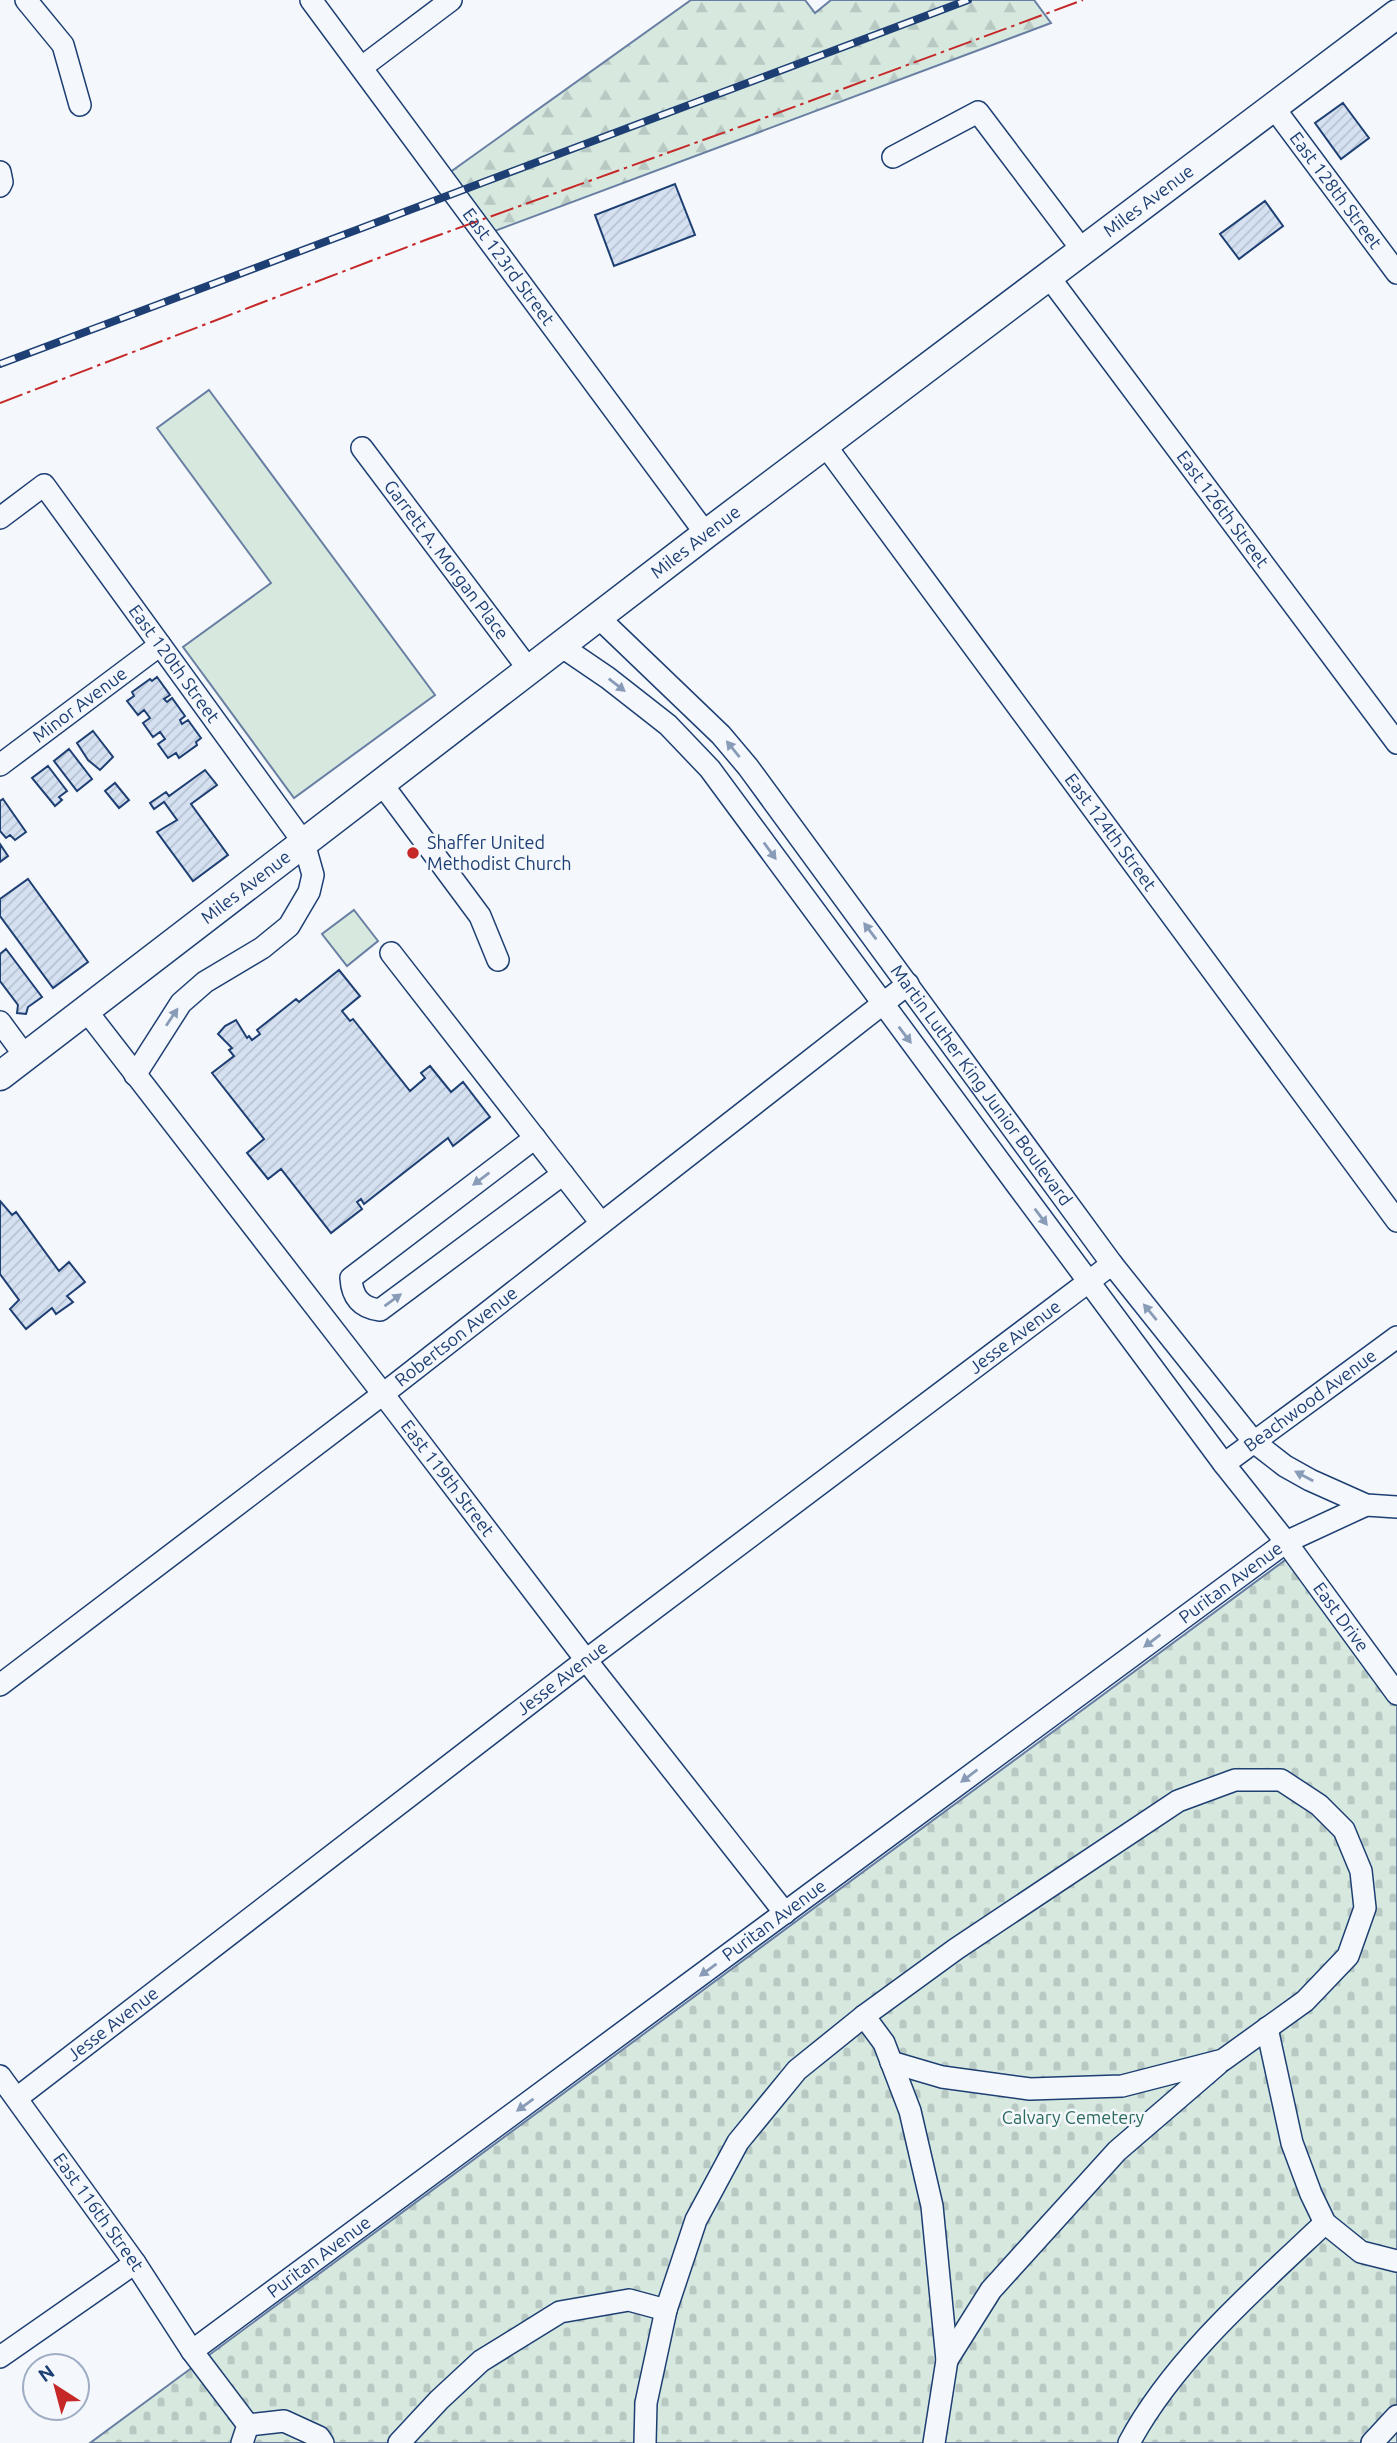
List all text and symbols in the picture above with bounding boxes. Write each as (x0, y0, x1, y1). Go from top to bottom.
street label: East 128th Street (1286, 128, 1386, 252)
street label: Miles Avenue (1099, 160, 1197, 240)
street label: East 123rd Street (459, 204, 559, 329)
street label: East 126th Street (1173, 446, 1273, 571)
street label: Garrett A. Morgan Place (381, 476, 513, 643)
street label: Miles Avenue (646, 501, 744, 582)
street label: East 120th Street (125, 600, 224, 726)
street label: Minor Avenue (28, 662, 130, 746)
one-way arrow (608, 678, 626, 692)
one-way arrow (726, 741, 741, 759)
street label: East 124th Street (1061, 769, 1161, 894)
place label: Shaffer United Methodist Church (427, 832, 571, 873)
one-way arrow (763, 842, 777, 860)
marker: Shaffer United Methodist Church (405, 845, 421, 861)
street label: Miles Avenue (197, 846, 294, 927)
one-way arrow (862, 923, 877, 941)
street label: Martin Luther King Junior Boulevard (887, 961, 1077, 1209)
one-way arrow (165, 1008, 178, 1027)
one-way arrow (898, 1025, 912, 1044)
one-way arrow (472, 1172, 490, 1187)
one-way arrow (1033, 1208, 1047, 1226)
street label: Robertson Avenue (391, 1282, 521, 1390)
one-way arrow (383, 1293, 402, 1307)
street label: Jesse Avenue (965, 1295, 1064, 1377)
one-way arrow (1143, 1303, 1158, 1320)
street label: Beachwood Avenue (1239, 1345, 1380, 1455)
street label: East 119th Street (398, 1416, 499, 1540)
one-way arrow (1294, 1470, 1314, 1482)
street label: Puritan Avenue (1175, 1537, 1286, 1627)
street label: East Drive (1310, 1578, 1374, 1655)
one-way arrow (1143, 1634, 1161, 1648)
street label: Jesse Avenue (512, 1636, 611, 1719)
one-way arrow (960, 1769, 978, 1783)
street label: Puritan Avenue (718, 1875, 829, 1965)
one-way arrow (699, 1963, 717, 1977)
street label: Jesse Avenue (63, 1982, 162, 2065)
one-way arrow (516, 2098, 534, 2112)
park label: Calvary Cemetery (1002, 2107, 1144, 2127)
street label: East 116th Street (50, 2149, 148, 2274)
street label: Puritan Avenue (263, 2211, 374, 2301)
north arrow (21, 2352, 91, 2422)
text: N (34, 2360, 58, 2386)

